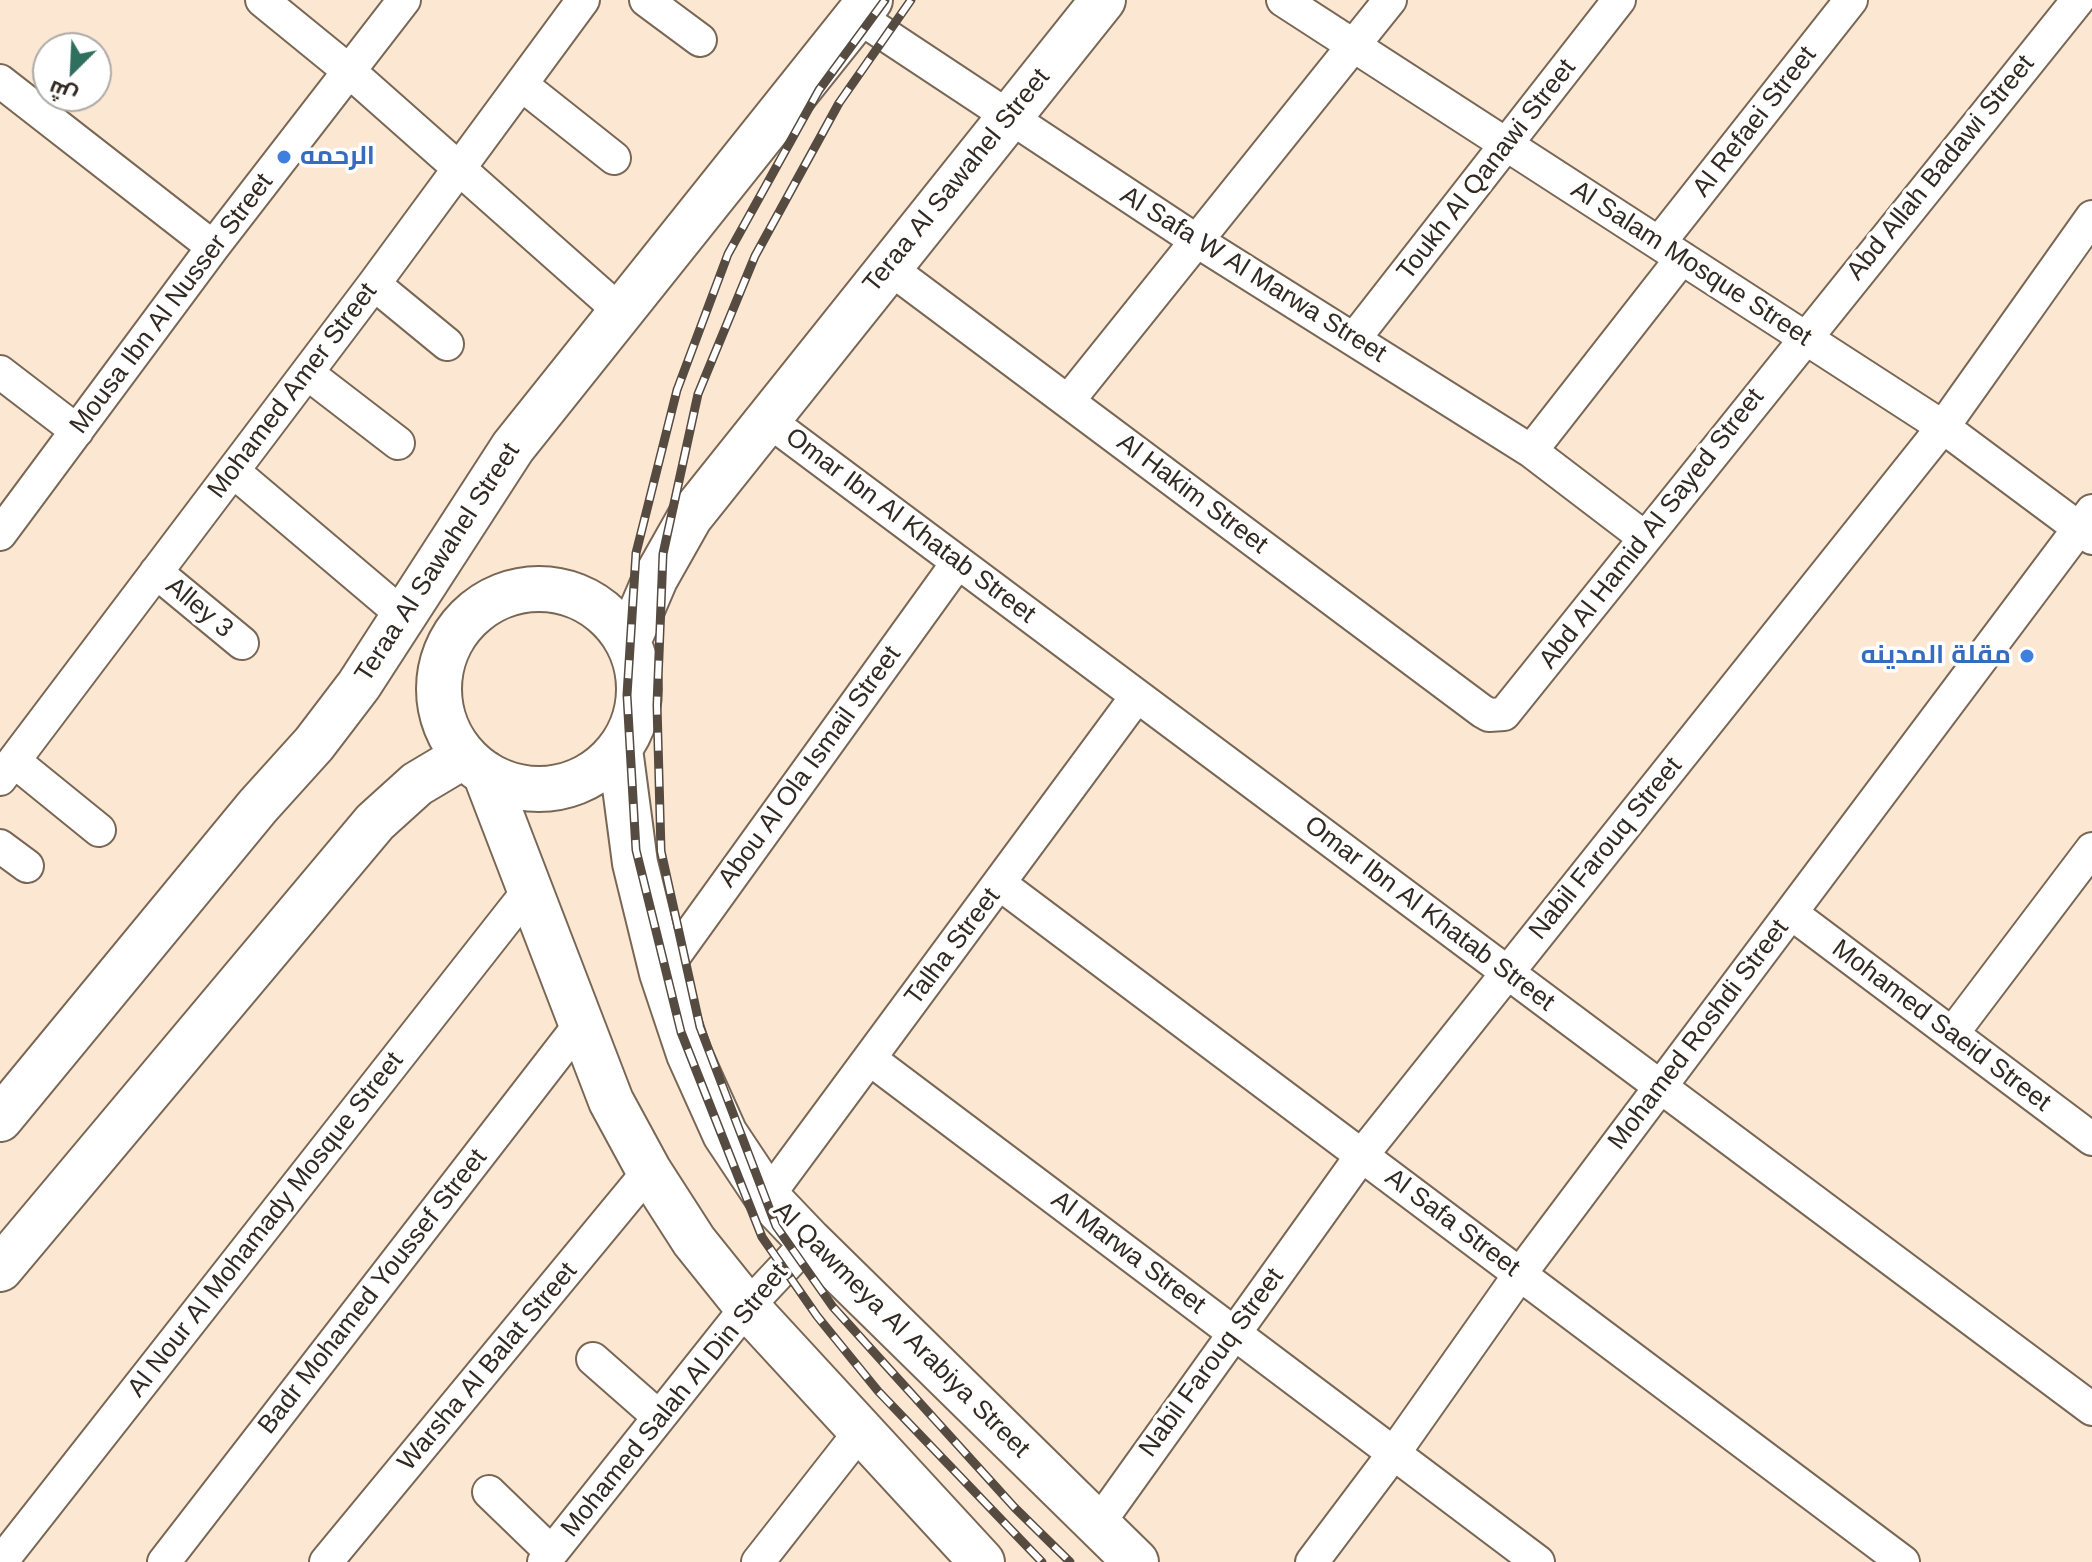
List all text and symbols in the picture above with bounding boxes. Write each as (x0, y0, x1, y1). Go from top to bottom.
north arrow (32, 32, 112, 112)
street label: Al Refaei Street (1687, 41, 1823, 203)
street label: Abd Allah Badawi Street (1841, 49, 2041, 287)
street label: Toukh Al Qanawi Street (1391, 53, 1583, 287)
street label: Teraa Al Sawahel Street (857, 63, 1057, 299)
text: ش (45, 75, 81, 110)
place label: الرحمه (300, 141, 375, 173)
marker: الرحمه (275, 148, 293, 166)
street label: Mousa Ibn Al Nusser Street (64, 168, 280, 440)
street label: Al Salam Mosque Street (1565, 175, 1817, 353)
street label: Al Safa W Al Marwa Street (1114, 180, 1392, 370)
street label: Mohamed Amer Street (202, 277, 384, 505)
street label: Abd Al Hamid Al Sayed Street (1533, 383, 1771, 675)
street label: Omar Ibn Al Khatab Street (779, 422, 1041, 630)
street label: Al Hakim Street (1110, 427, 1274, 561)
street label: Teraa Al Sawahel Street (349, 438, 527, 688)
street label: Alley 3 (159, 571, 239, 645)
street label: Abou Al Ola Ismail Street (712, 640, 908, 894)
place label: مقلة المدينه (1861, 640, 2011, 672)
marker: مقلة المدينه (2018, 647, 2036, 665)
street label: Nabil Farouq Street (1523, 752, 1689, 946)
street label: Omar Ibn Al Khatab Street (1298, 810, 1560, 1018)
street label: Talha Street (899, 882, 1007, 1012)
street label: Mohamed Roshdi Street (1602, 914, 1796, 1156)
street label: Mohamed Saeid Street (1825, 934, 2057, 1118)
street label: Al Nour Al Mohamady Mosque Street (122, 1046, 410, 1404)
street label: Badr Mohamed Youssef Street (252, 1143, 494, 1441)
street label: Al Safa Street (1379, 1162, 1525, 1284)
street label: Al Marwa Street (1045, 1185, 1211, 1321)
street label: Al Qawmeya Al Arabiya Street (766, 1195, 1036, 1465)
street label: Warsha Al Balat Street (392, 1257, 584, 1477)
street label: Mohamed Salah Al Din Street (555, 1258, 795, 1544)
street label: Nabil Farouq Street (1133, 1263, 1291, 1463)

